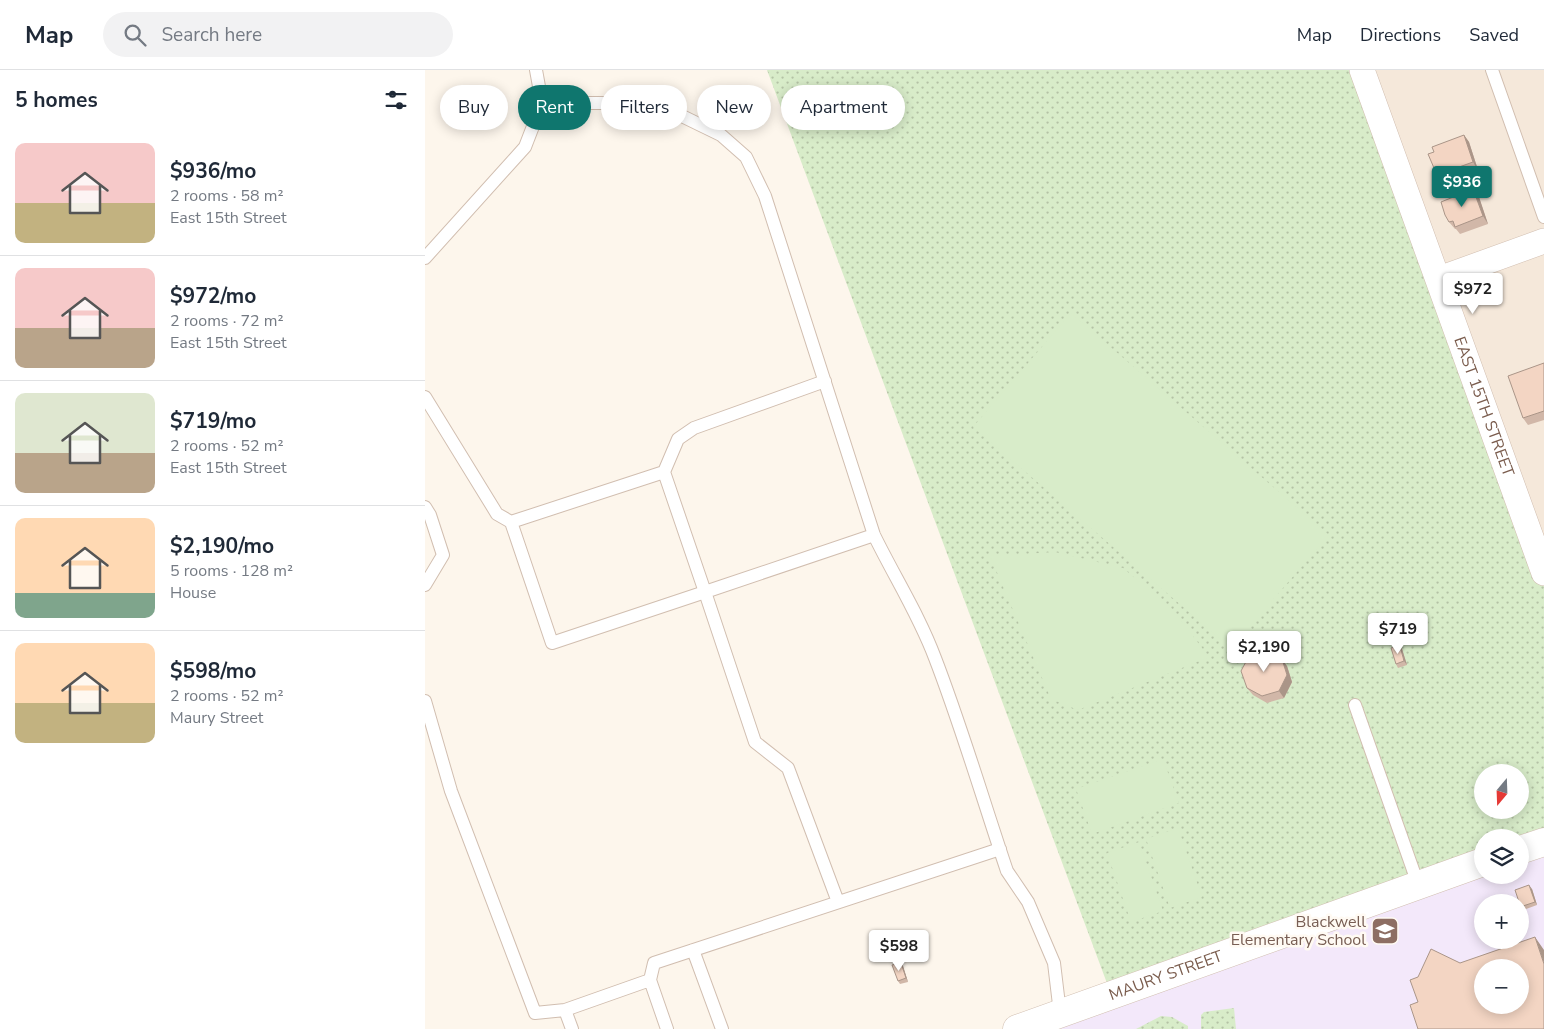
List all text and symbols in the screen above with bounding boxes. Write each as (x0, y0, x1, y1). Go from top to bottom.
search box (103, 12, 453, 57)
text: Map (25, 19, 73, 51)
icon: search (121, 21, 149, 49)
text: Search here (161, 22, 262, 48)
text: Map (1297, 23, 1332, 47)
text: Directions (1360, 23, 1441, 47)
text: Saved (1469, 23, 1519, 47)
chip: Buy (440, 85, 508, 130)
chip: Rent (518, 85, 591, 130)
chip: Filters (601, 85, 687, 130)
chip: New (697, 85, 771, 130)
chip: Apartment (781, 85, 905, 130)
text: 5 homes (15, 86, 98, 114)
icon: filters (382, 86, 410, 114)
text: $936/mo (170, 157, 256, 185)
icon: home (55, 163, 115, 223)
pin: $936 (1432, 166, 1492, 208)
text: $936 (1443, 171, 1481, 193)
text: 2 rooms · 58 m² (170, 185, 283, 207)
text: East 15th Street (170, 207, 287, 229)
pin: $972 (1443, 272, 1503, 315)
text: $972 (1454, 278, 1492, 300)
text: $972/mo (170, 282, 256, 310)
icon: home (55, 288, 115, 348)
text: 2 rooms · 72 m² (170, 310, 283, 332)
text: East 15th Street (170, 332, 287, 354)
street label: EAST 15TH STREET (1448, 334, 1519, 480)
text: $719/mo (170, 407, 256, 435)
icon: home (55, 413, 115, 473)
text: 2 rooms · 52 m² (170, 435, 283, 457)
text: East 15th Street (170, 457, 287, 479)
text: $2,190/mo (170, 532, 274, 560)
icon: home (55, 538, 115, 598)
text: 5 rooms · 128 m² (170, 560, 293, 582)
text: House (170, 582, 216, 604)
pin: $719 (1368, 612, 1428, 655)
text: $719 (1379, 618, 1417, 640)
pin: $2,190 (1223, 630, 1305, 673)
text: $2,190 (1238, 636, 1290, 658)
text: $598/mo (170, 657, 256, 685)
icon: home (55, 663, 115, 723)
text: 2 rooms · 52 m² (170, 685, 283, 707)
text: Maury Street (170, 707, 263, 729)
north arrow (1474, 764, 1529, 819)
map controls (1474, 764, 1529, 1014)
button: layers (1474, 829, 1529, 884)
button: + (1474, 894, 1529, 949)
place label: Blackwell Elementary School (1231, 911, 1366, 951)
school or university icon: Blackwell Elementary School (1370, 916, 1400, 946)
pin: $598 (869, 930, 929, 972)
text: $598 (880, 935, 918, 957)
street label: MAURY STREET (1106, 945, 1226, 1006)
button: − (1474, 959, 1529, 1014)

